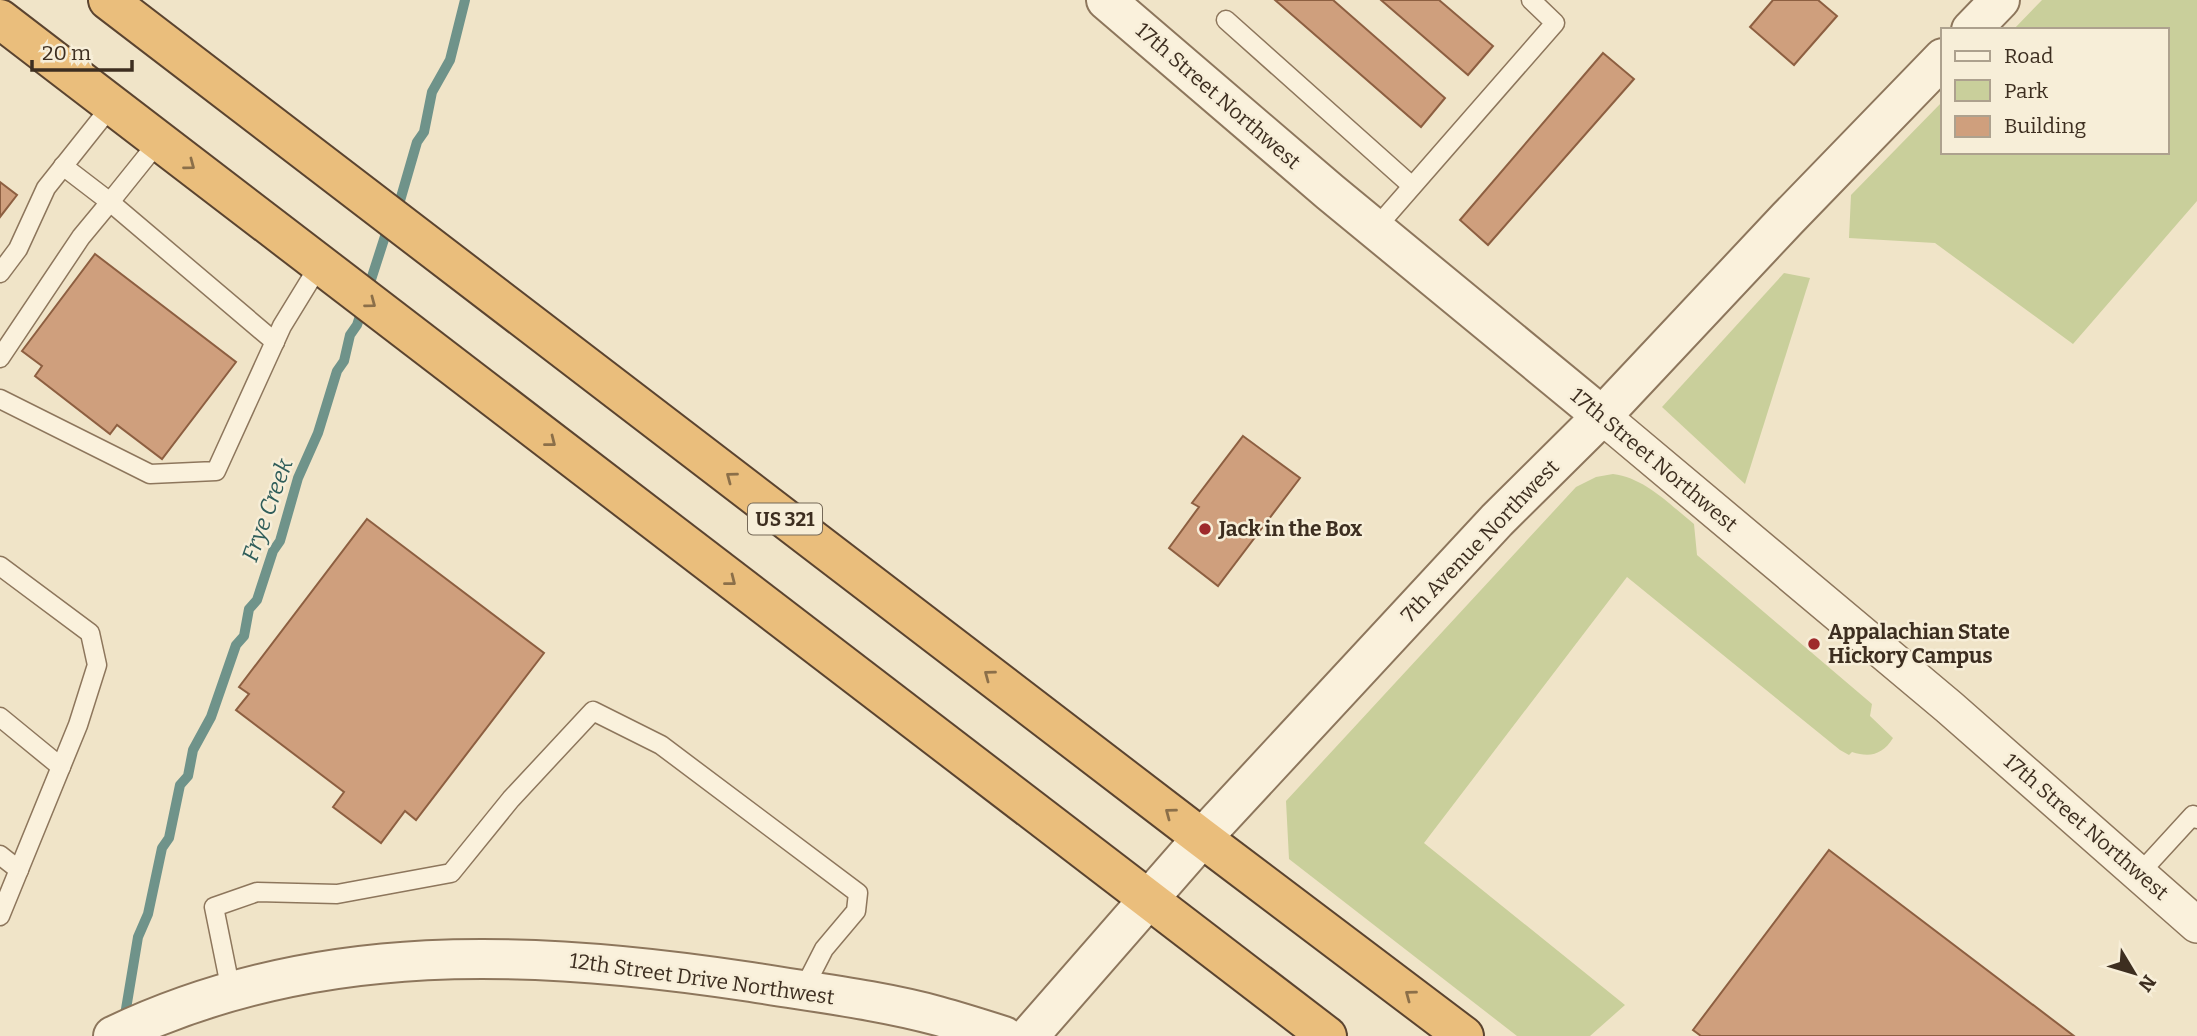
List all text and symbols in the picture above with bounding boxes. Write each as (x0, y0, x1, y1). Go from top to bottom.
street label: 17th Street Northwest (1130, 17, 1306, 175)
scale bar (32, 28, 131, 72)
legend (1941, 28, 2169, 154)
text: 20 m (42, 40, 91, 66)
text: Road (2004, 43, 2053, 69)
text: Park (2004, 78, 2048, 104)
text: Building (2004, 113, 2087, 139)
one-way arrow (183, 156, 195, 169)
one-way arrow (363, 295, 375, 308)
street label: 17th Street Northwest (1565, 383, 1743, 538)
one-way arrow (543, 434, 556, 447)
water label: Frye Creek (235, 454, 299, 565)
street label: 7th Avenue Northwest (1396, 454, 1565, 628)
one-way arrow (726, 472, 738, 485)
road number: US 321 (748, 504, 822, 534)
place label: Jack in the Box (1218, 516, 1362, 542)
marker: Jack in the Box (1197, 521, 1213, 537)
one-way arrow (724, 572, 736, 585)
place label: Appalachian State Hickory Campus (1828, 619, 2010, 669)
marker: Appalachian State Hickory Campus (1806, 636, 1822, 652)
one-way arrow (984, 670, 997, 683)
street label: 17th Street Northwest (1998, 748, 2174, 906)
one-way arrow (1165, 809, 1177, 822)
north arrow (2099, 938, 2169, 1008)
street label: 12th Street Drive Northwest (568, 948, 836, 1011)
text: N (2133, 970, 2161, 996)
one-way arrow (1405, 990, 1417, 1003)

